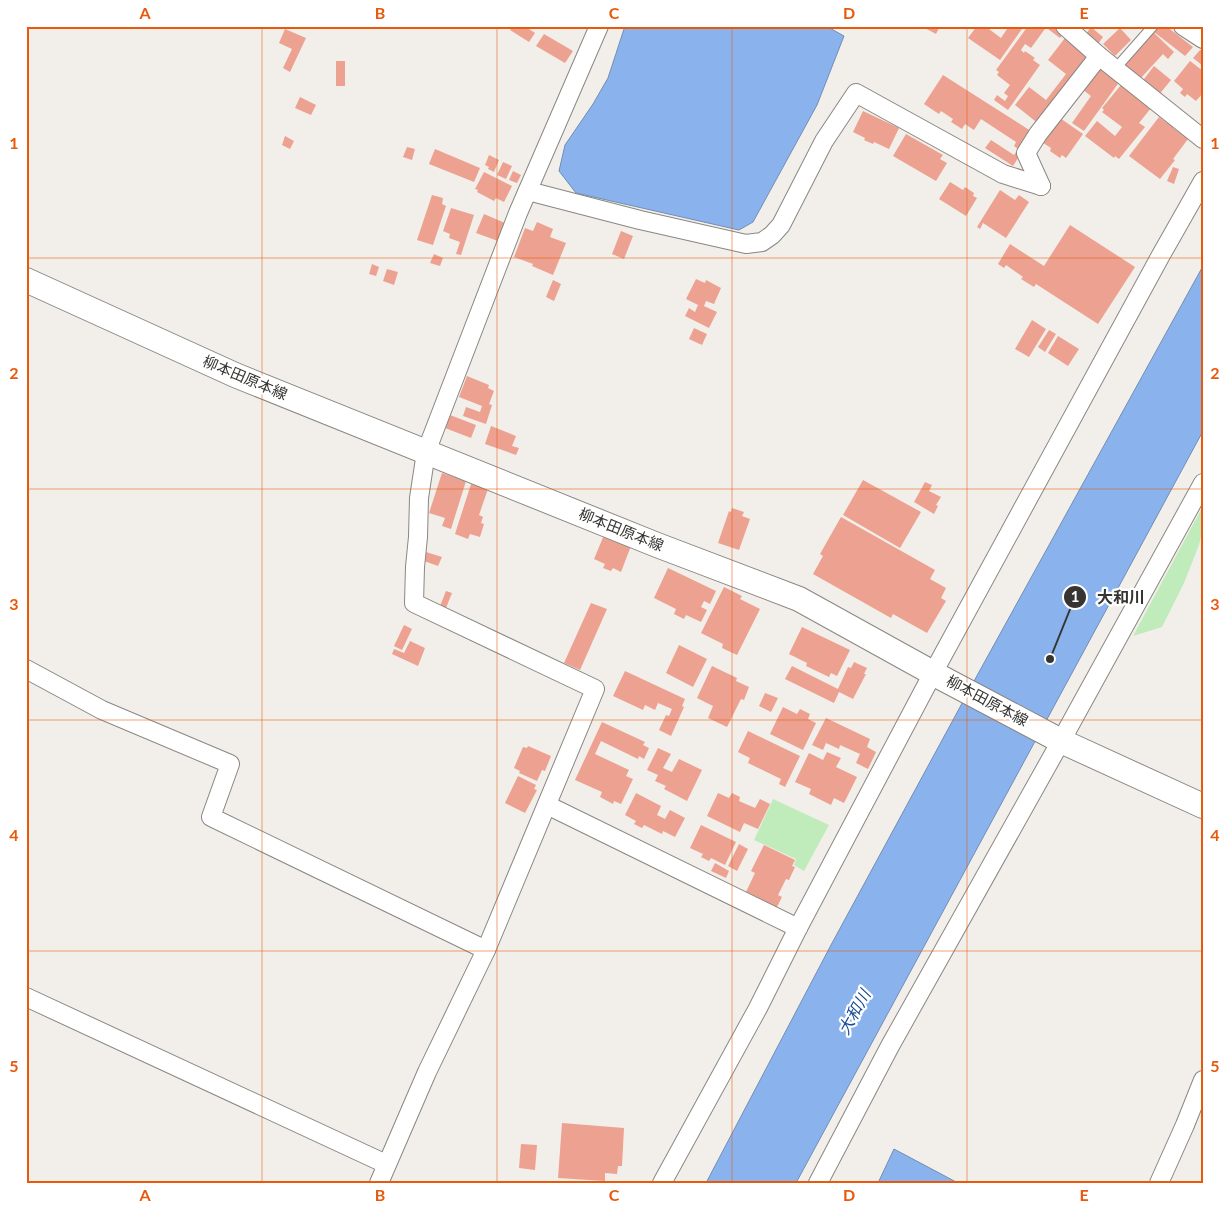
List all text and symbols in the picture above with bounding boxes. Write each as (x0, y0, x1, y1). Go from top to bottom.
text: A (138, 3, 151, 22)
text: B (375, 3, 385, 22)
text: C (609, 3, 620, 22)
text: D (843, 3, 855, 22)
text: E (1079, 3, 1089, 22)
text: 1 (9, 133, 19, 152)
text: 1 (1210, 133, 1220, 152)
street label: 柳本田原本線 (200, 351, 290, 403)
text: 2 (9, 363, 19, 382)
text: 2 (1210, 363, 1220, 382)
street label: 柳本田原本線 (576, 504, 666, 554)
callout: 大和川 (1062, 582, 1155, 613)
text: 1 (1071, 587, 1079, 605)
text: 大和川 (1097, 587, 1145, 606)
text: 3 (9, 594, 19, 613)
text: 3 (1210, 594, 1220, 613)
street label: 柳本田原本線 (944, 671, 1031, 729)
text: 4 (9, 825, 19, 844)
text: 4 (1210, 825, 1220, 844)
water label: 大和川 (834, 984, 874, 1037)
text: 5 (9, 1056, 19, 1075)
text: 5 (1210, 1056, 1220, 1075)
text: A (138, 1185, 151, 1204)
text: B (375, 1185, 385, 1204)
text: C (609, 1185, 620, 1204)
text: D (843, 1185, 855, 1204)
text: E (1079, 1185, 1089, 1204)

